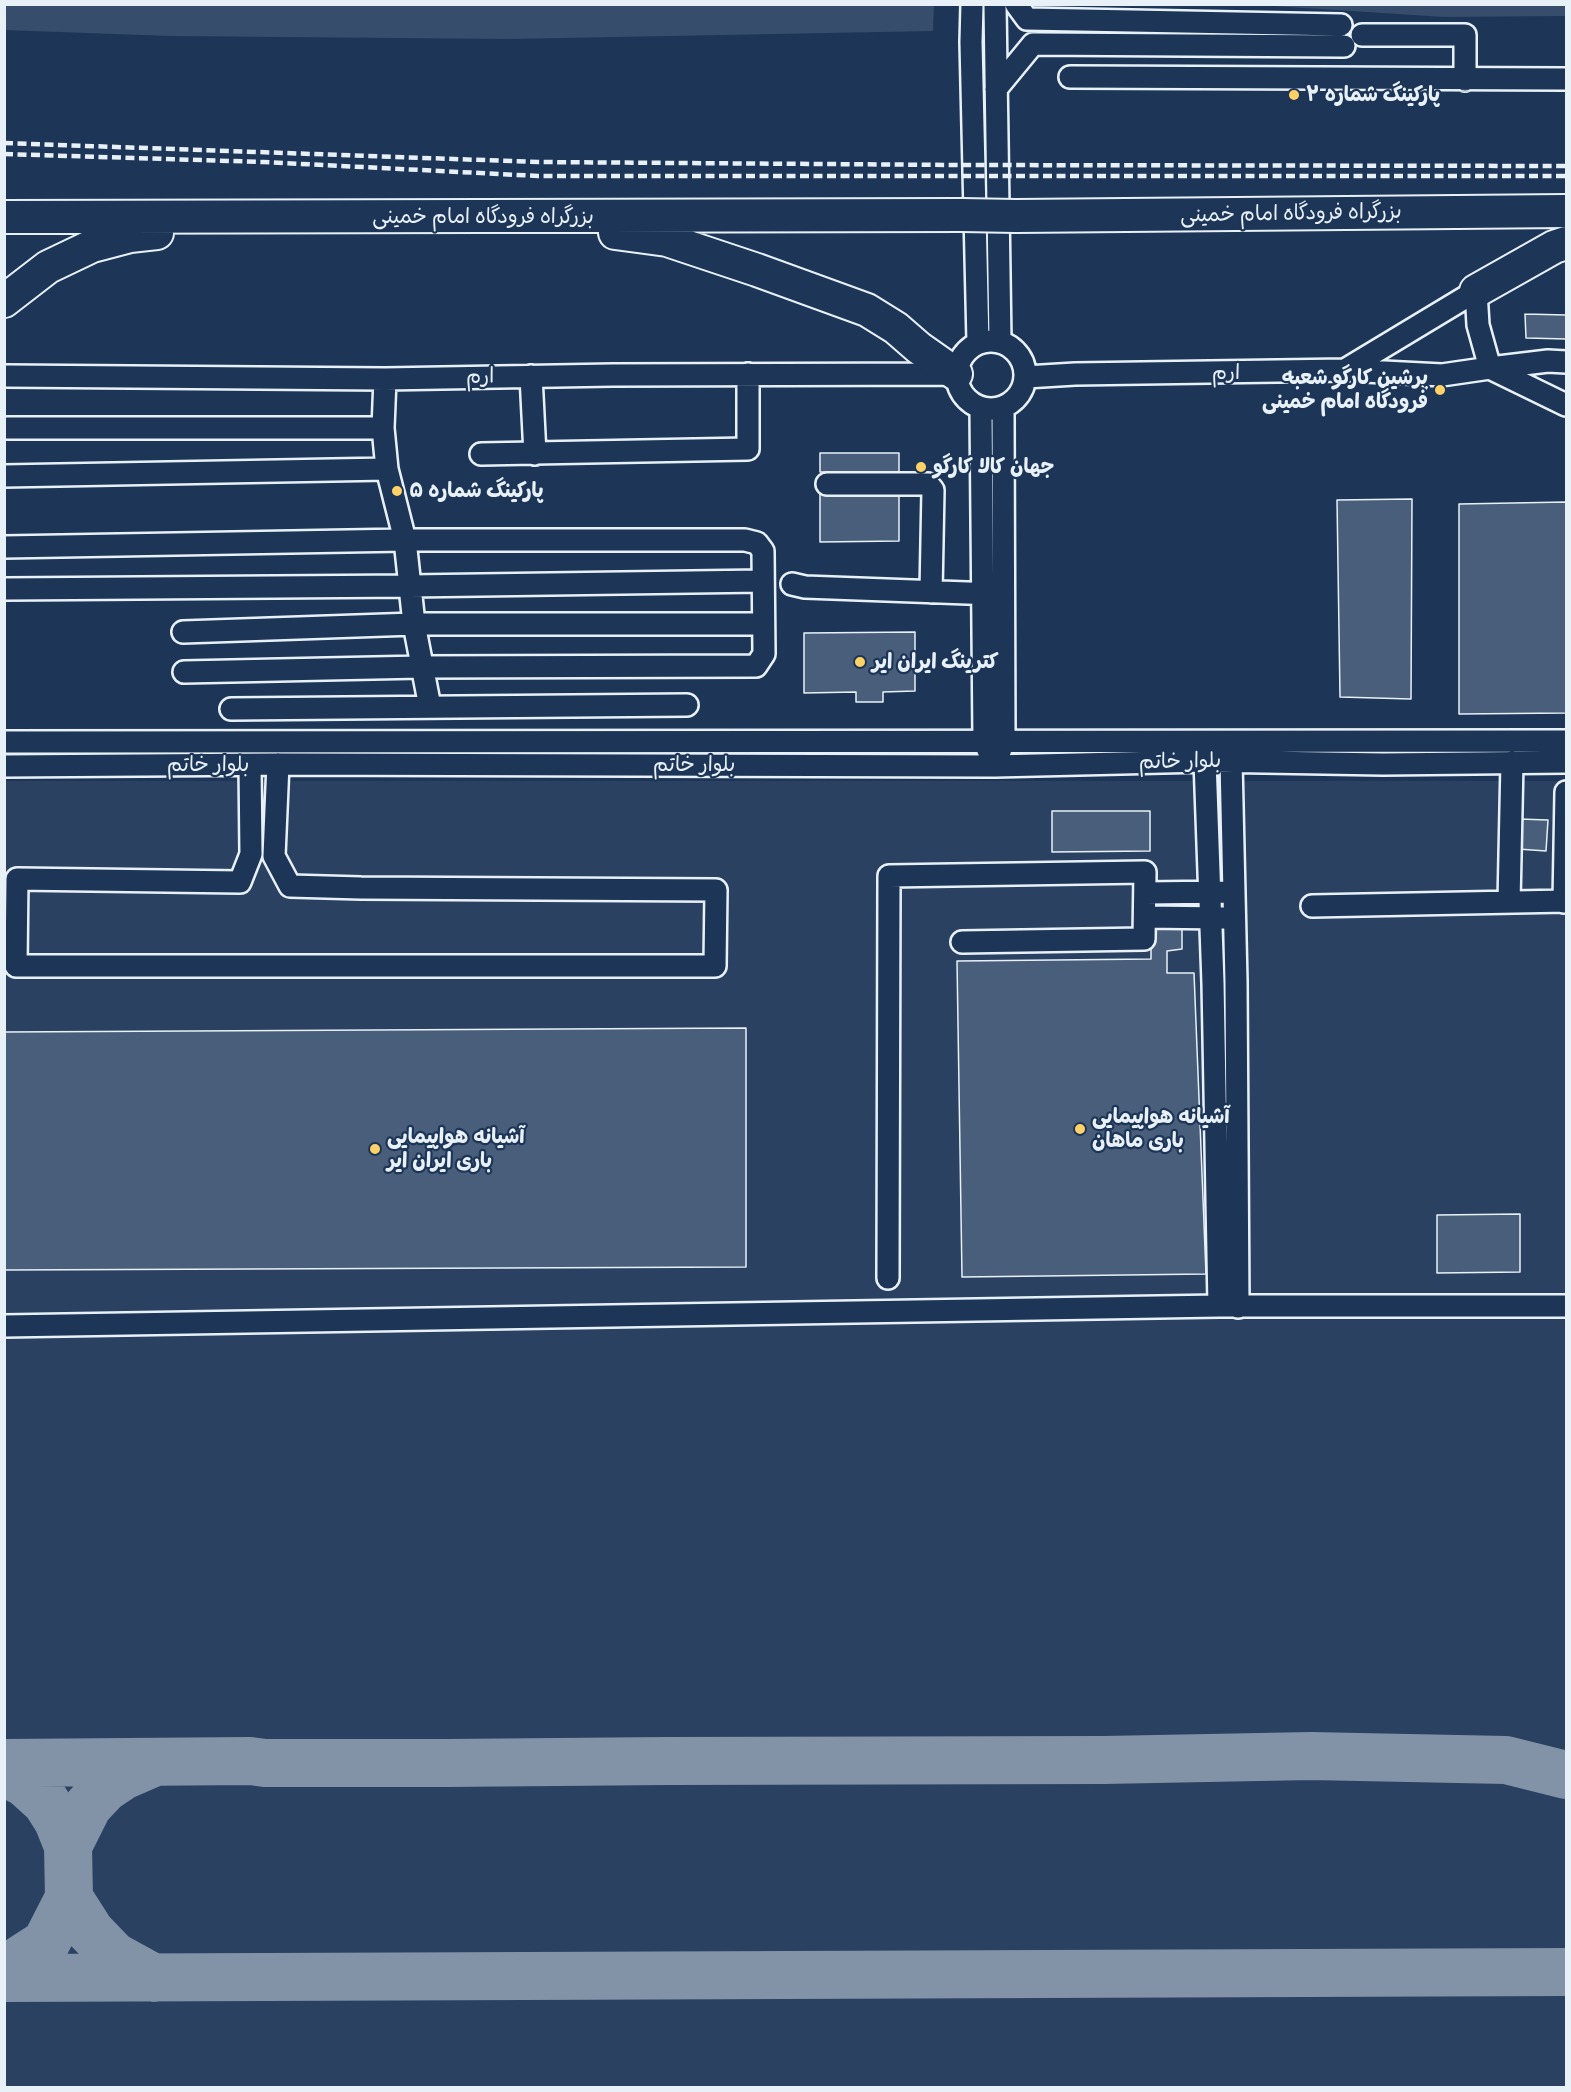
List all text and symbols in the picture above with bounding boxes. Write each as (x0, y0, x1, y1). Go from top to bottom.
place label: پارکینگ شماره ۲ (1306, 82, 1440, 108)
marker: پارکینگ شماره ۲ (1287, 88, 1301, 102)
street label: بزرگراه فرودگاه امام خمینی (1180, 199, 1402, 229)
street label: بزرگراه فرودگاه امام خمینی (372, 204, 594, 230)
street label: ارم (1212, 360, 1240, 386)
street label: ارم (466, 364, 494, 390)
place label: پرشین کارگو شعبه فرودگاه امام خمینی (1262, 365, 1428, 415)
marker: پرشین کارگو شعبه فرودگاه امام خمینی (1433, 383, 1447, 397)
place label: جهان کالا کارگو (933, 454, 1054, 480)
marker: جهان کالا کارگو (914, 460, 928, 474)
place label: پارکینگ شماره ۵ (409, 478, 544, 504)
marker: پارکینگ شماره ۵ (390, 484, 404, 498)
place label: کترینگ ایران ایر (872, 649, 998, 675)
marker: کترینگ ایران ایر (853, 655, 867, 669)
street label: بلوار خاتم (1139, 749, 1221, 775)
street label: بلوار خاتم (167, 752, 249, 778)
street label: بلوار خاتم (653, 752, 735, 778)
place label: آشیانه هواپیمایی باری ماهان (1092, 1104, 1230, 1154)
marker: آشیانه هواپیمایی باری ماهان (1073, 1122, 1087, 1136)
place label: آشیانه هواپیمایی باری ایران ایر (387, 1124, 525, 1174)
marker: آشیانه هواپیمایی باری ایران ایر (368, 1142, 382, 1156)

